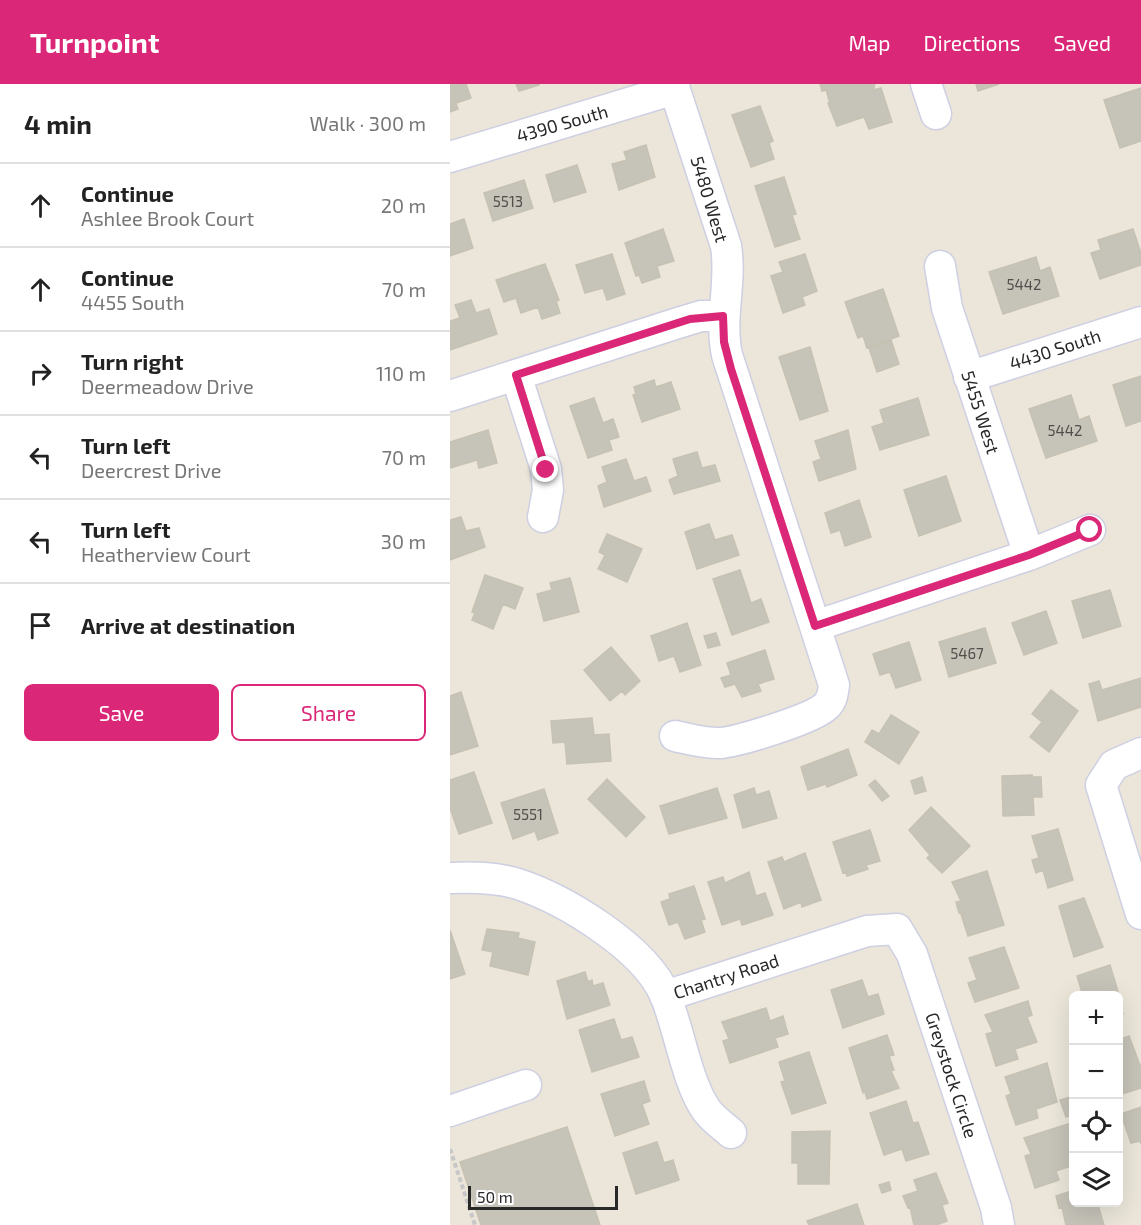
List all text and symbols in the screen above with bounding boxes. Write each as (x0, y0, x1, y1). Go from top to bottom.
text: Turnpoint (30, 25, 159, 59)
text: Map (848, 30, 891, 55)
text: Directions (924, 30, 1020, 55)
text: Saved (1053, 30, 1111, 55)
street label: 4390 South (514, 99, 610, 147)
text: 4 min (24, 108, 92, 139)
text: Walk · 300 m (310, 111, 426, 135)
street label: 5480 West (687, 153, 734, 245)
text: Continue (81, 180, 174, 206)
icon: ahead (24, 189, 57, 222)
house number: 5513 (493, 192, 523, 210)
text: 20 m (381, 193, 426, 217)
text: Ashlee Brook Court (81, 206, 254, 230)
text: Continue (81, 264, 174, 290)
icon: ahead (24, 273, 57, 306)
house number: 5442 (1007, 275, 1041, 293)
text: 70 m (382, 277, 426, 301)
text: 4455 South (81, 290, 185, 314)
street label: 4430 South (1006, 324, 1104, 374)
text: Turn right (81, 348, 183, 374)
icon: right (24, 357, 57, 390)
text: 110 m (376, 361, 426, 385)
street label: 5455 West (957, 368, 1005, 457)
text: Deermeadow Drive (81, 374, 254, 398)
house number: 5442 (1048, 421, 1082, 439)
text: Turn left (81, 432, 170, 458)
icon: left (24, 441, 57, 474)
text: 70 m (382, 445, 426, 469)
route end (532, 456, 558, 482)
text: Deercrest Drive (81, 458, 222, 482)
text: Turn left (81, 516, 170, 542)
route start (1076, 516, 1102, 542)
icon: left (24, 525, 57, 558)
text: 30 m (381, 529, 426, 553)
text: Heatherview Court (81, 542, 251, 566)
icon: arrive (24, 609, 57, 642)
text: Arrive at destination (81, 612, 295, 638)
house number: 5467 (950, 644, 984, 662)
button: Save (24, 684, 219, 741)
button: Share (231, 684, 426, 741)
house number: 5551 (513, 805, 543, 823)
street label: Chantry Road (670, 949, 782, 1003)
map controls (1069, 991, 1123, 1207)
button: + (1069, 991, 1123, 1045)
street label: Greystock Circle (921, 1009, 983, 1141)
button: − (1069, 1045, 1123, 1099)
button: locate (1069, 1099, 1123, 1153)
button: layers (1069, 1153, 1123, 1207)
scale bar (468, 1183, 618, 1210)
text: 50 m (477, 1187, 513, 1206)

